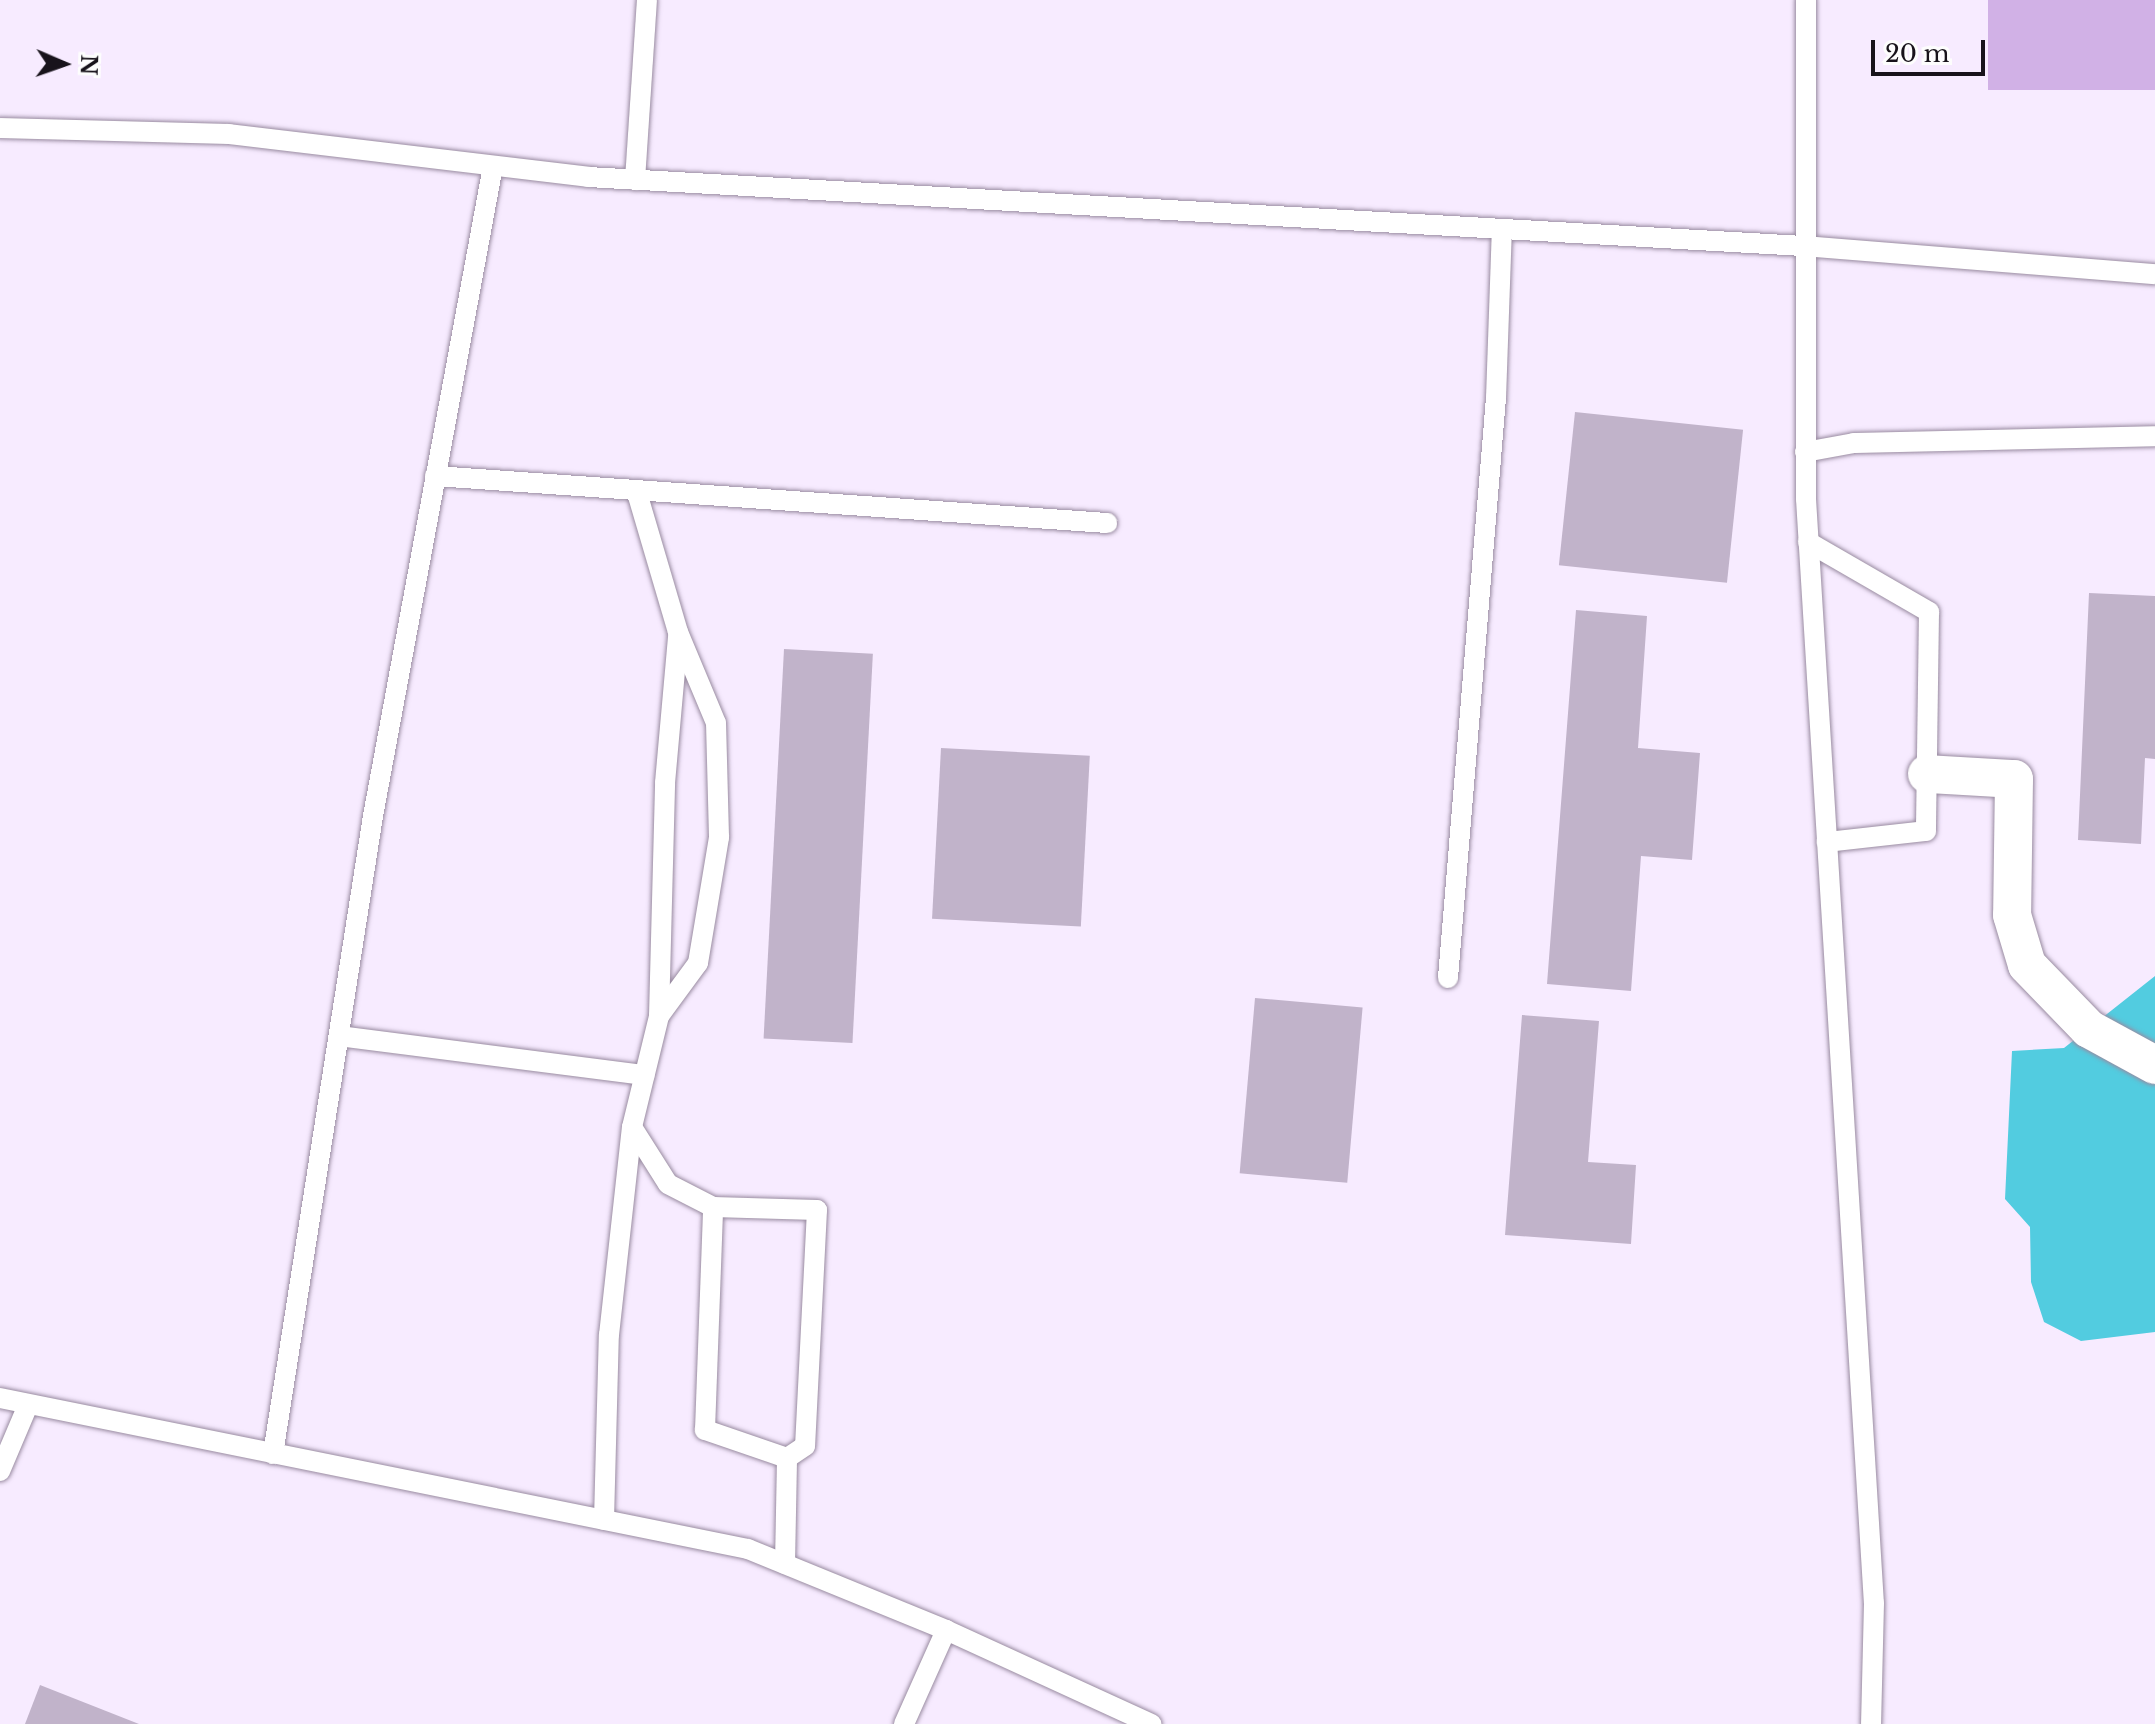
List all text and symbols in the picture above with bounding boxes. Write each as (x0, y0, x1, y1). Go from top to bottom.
north arrow (24, 24, 104, 104)
scale bar (1875, 24, 1989, 74)
text: 20 m (1885, 39, 1950, 68)
text: N (75, 54, 102, 76)

